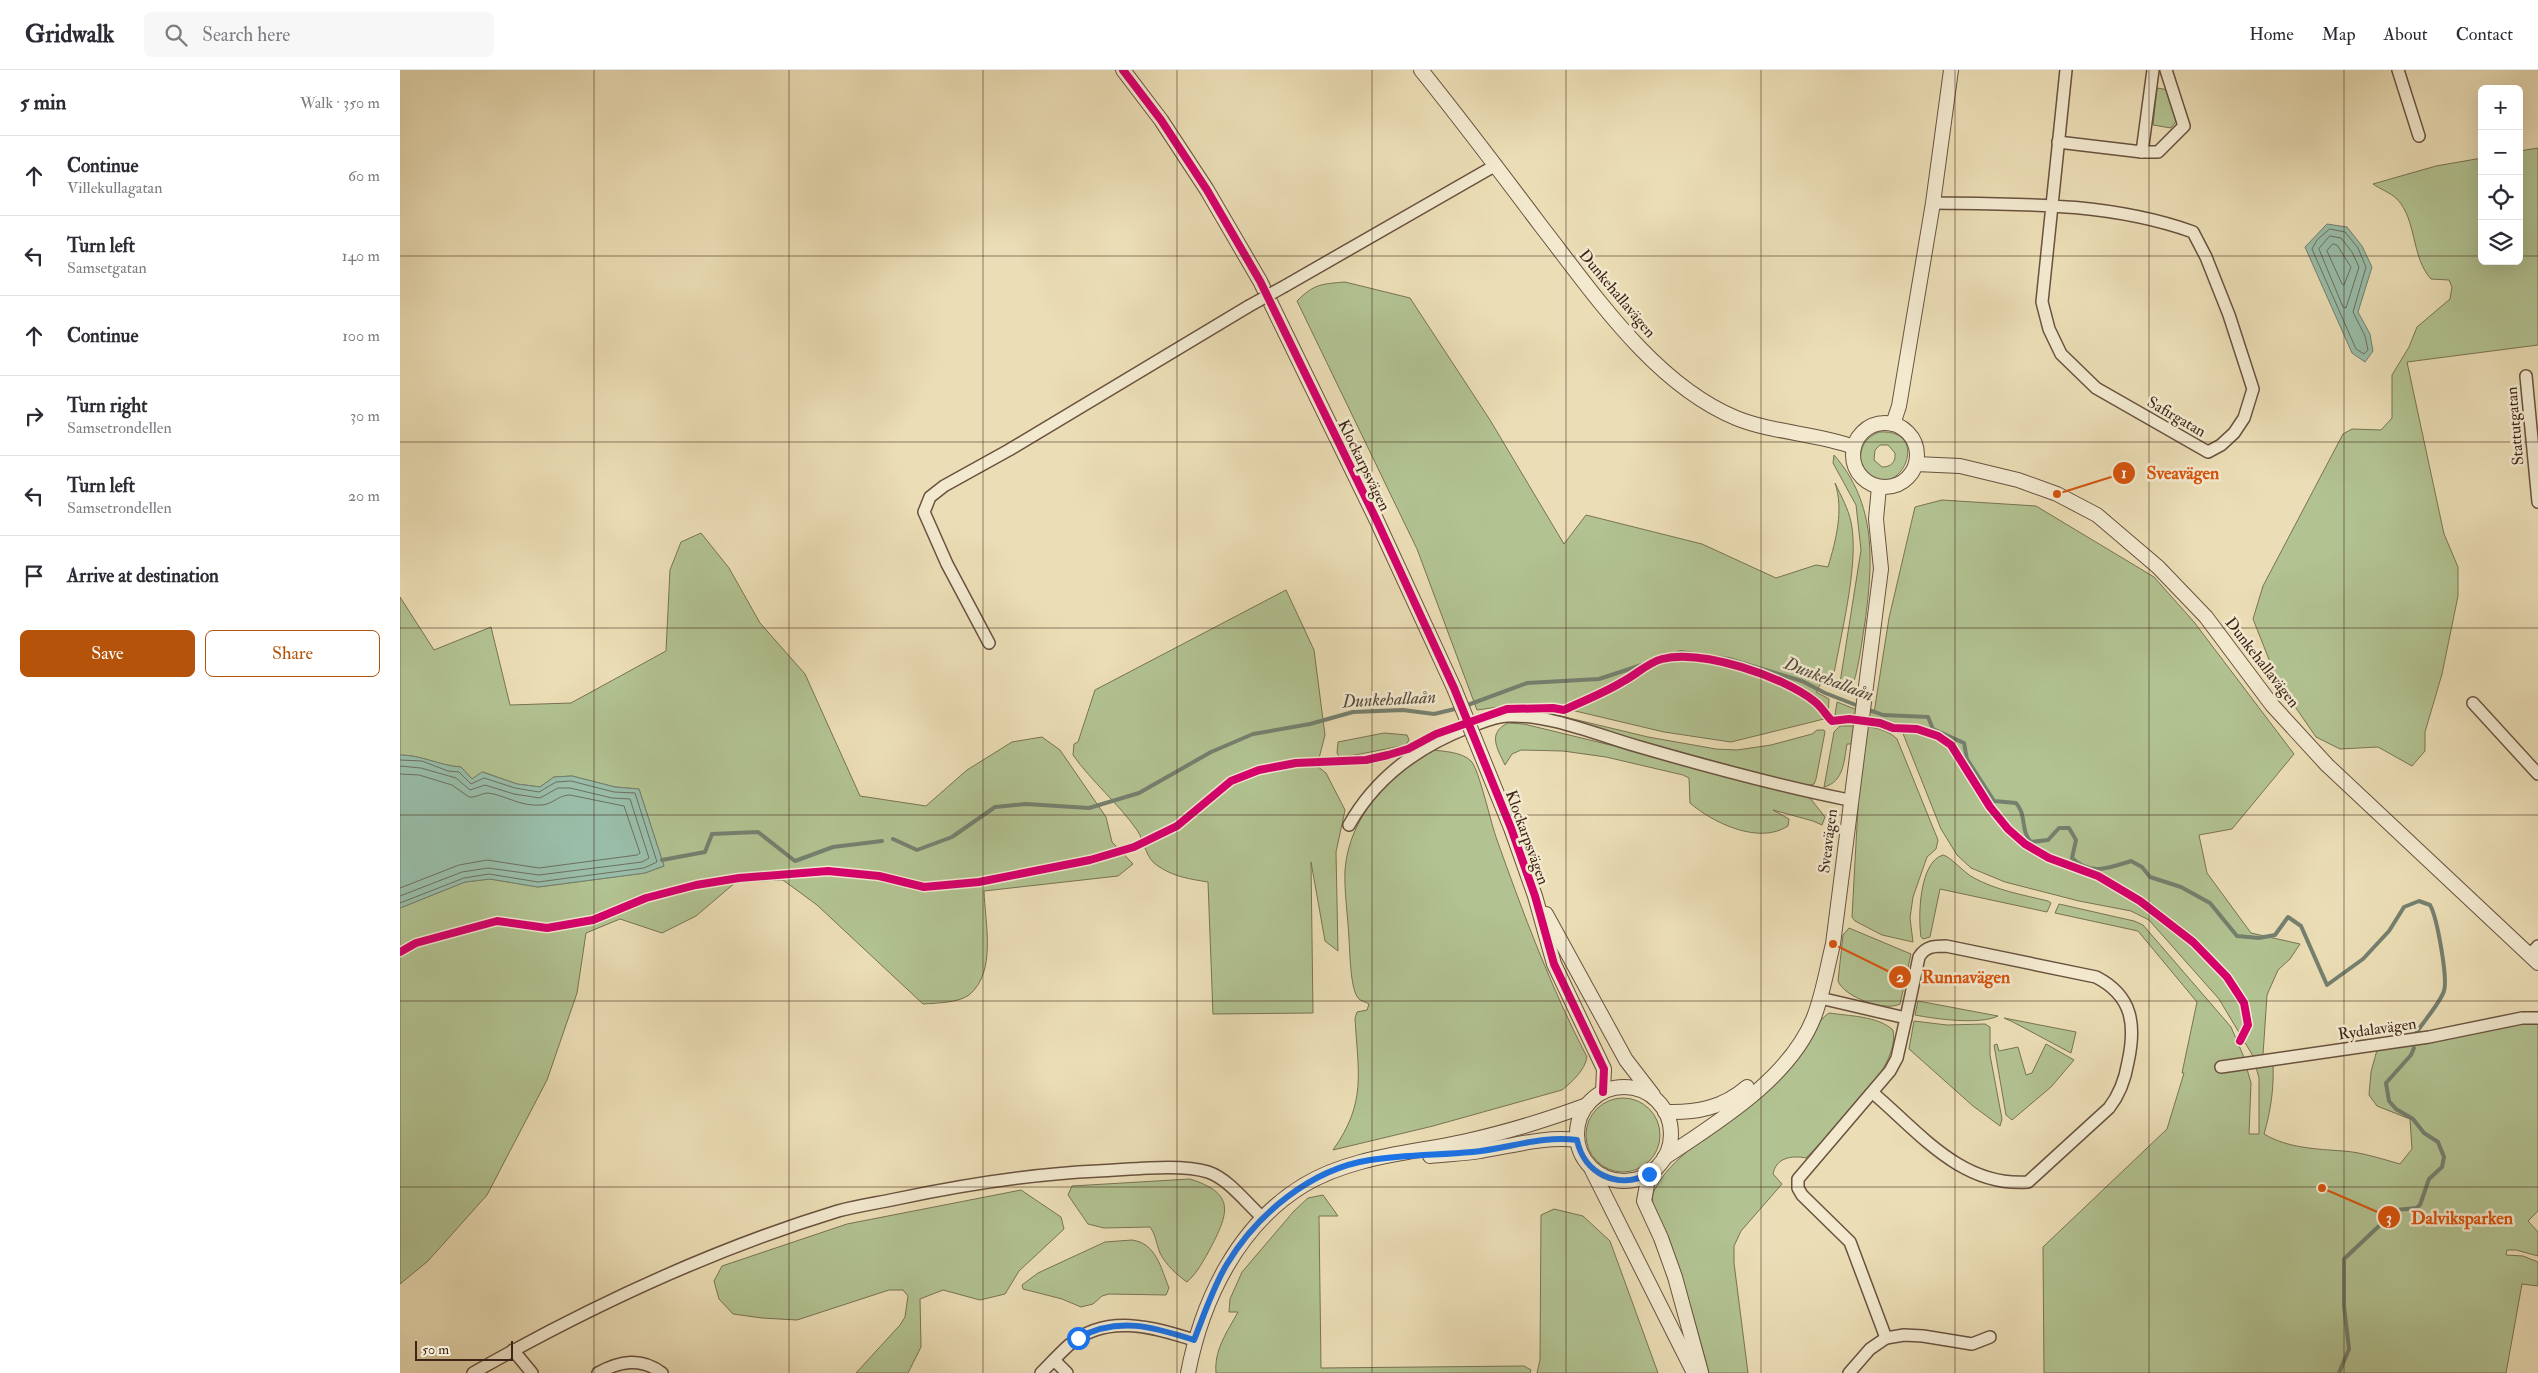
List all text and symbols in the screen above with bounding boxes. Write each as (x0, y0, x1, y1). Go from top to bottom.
search box (144, 12, 494, 57)
text: Gridwalk (25, 19, 114, 50)
icon: search (162, 21, 190, 49)
text: Search here (202, 23, 290, 47)
text: Home (2249, 23, 2294, 46)
text: Map (2322, 23, 2356, 46)
text: About (2384, 23, 2428, 46)
text: Contact (2456, 23, 2513, 46)
map controls (2478, 85, 2523, 265)
button: + (2478, 85, 2523, 130)
text: 5 min (20, 89, 66, 116)
text: Walk · 350 m (300, 93, 380, 113)
button: − (2478, 130, 2523, 175)
text: Continue (67, 154, 138, 178)
icon: ahead (20, 162, 48, 190)
text: 60 m (348, 166, 380, 186)
button: locate (2478, 175, 2523, 220)
text: Villekullagatan (67, 178, 162, 198)
button: layers (2478, 220, 2523, 265)
text: Turn left (67, 234, 135, 258)
icon: left (20, 242, 48, 270)
street label: Dunkehallavägen (1574, 245, 1660, 342)
text: 140 m (342, 246, 380, 266)
text: Samsetgatan (67, 258, 147, 278)
icon: ahead (20, 322, 48, 350)
text: Continue (67, 324, 138, 348)
text: 100 m (342, 326, 380, 346)
street label: Stattutgatan (2502, 386, 2528, 466)
street label: Safirgatan (2144, 392, 2209, 442)
text: Turn right (67, 394, 147, 418)
icon: right (20, 402, 48, 430)
text: 30 m (350, 406, 380, 426)
street label: Klockarpsvägen (1332, 416, 1395, 515)
text: Samsetrondellen (67, 418, 172, 438)
callout: Sveavägen (2112, 456, 2230, 489)
text: Sveavägen (2147, 462, 2220, 485)
text: 1 (2121, 464, 2127, 483)
text: Turn left (67, 474, 135, 498)
icon: left (20, 482, 48, 510)
text: 20 m (348, 486, 380, 506)
text: Samsetrondellen (67, 498, 172, 518)
icon: arrive (20, 562, 48, 590)
text: Arrive at destination (67, 564, 219, 588)
street label: Dunkehallavägen (2221, 613, 2304, 712)
button: Save (20, 630, 195, 677)
button: Share (205, 630, 380, 677)
water label: Dunkehallaån (1780, 652, 1877, 707)
water label: Dunkehallaån (1341, 686, 1436, 713)
street label: Klockarpsvägen (1500, 787, 1553, 888)
street label: Sveavägen (1814, 808, 1842, 874)
callout: Runnavägen (1887, 960, 2021, 993)
text: Runnavägen (1922, 966, 2011, 989)
text: 2 (1896, 968, 1904, 987)
street label: Rydalavägen (2337, 1014, 2418, 1044)
route end (1638, 1163, 1661, 1186)
callout: Dalviksparken (2376, 1201, 2523, 1234)
text: Dalviksparken (2411, 1207, 2514, 1230)
text: 3 (2386, 1209, 2392, 1228)
route start (1067, 1327, 1090, 1350)
scale bar (415, 1338, 512, 1361)
text: 50 m (422, 1341, 449, 1358)

